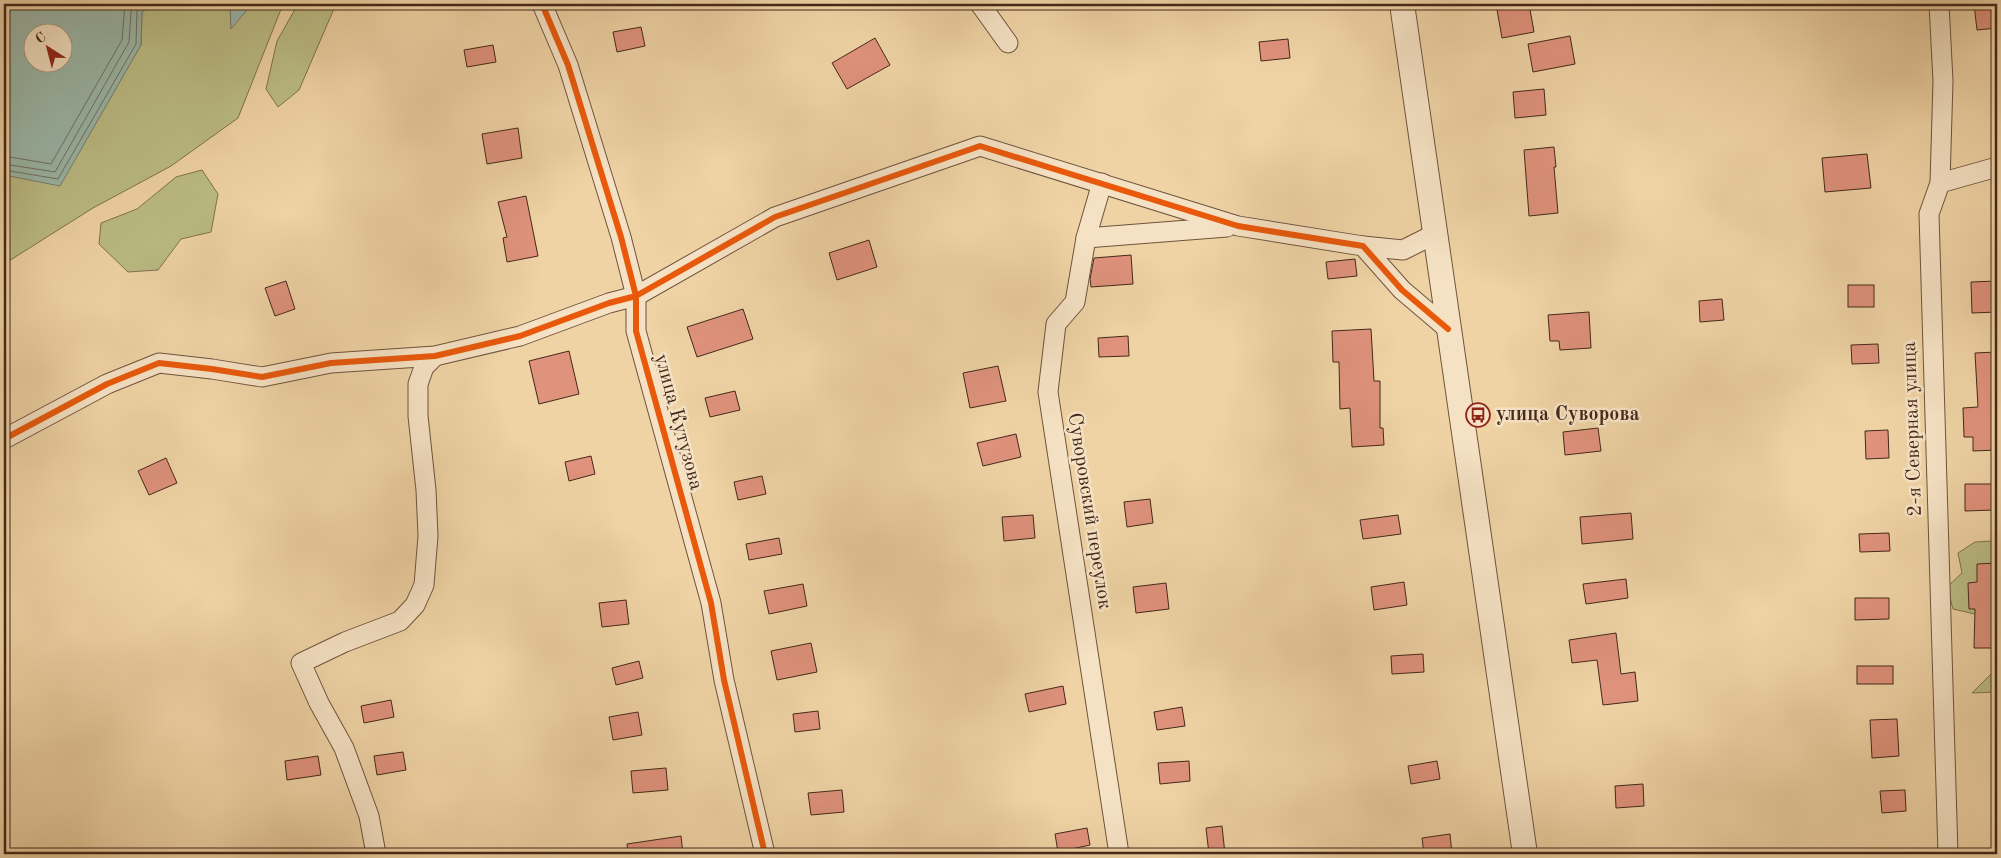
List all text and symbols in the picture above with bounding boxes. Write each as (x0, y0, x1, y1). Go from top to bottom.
north arrow (22, 22, 72, 72)
text: С (33, 30, 49, 47)
street label: 2-я Северная улица (1900, 341, 1926, 517)
street label: улица Кутузова (650, 352, 706, 492)
bus stop icon: улица Суворова (1465, 402, 1491, 428)
place label: улица Суворова (1496, 405, 1640, 425)
street label: Суворовский переулок (1064, 411, 1114, 611)

